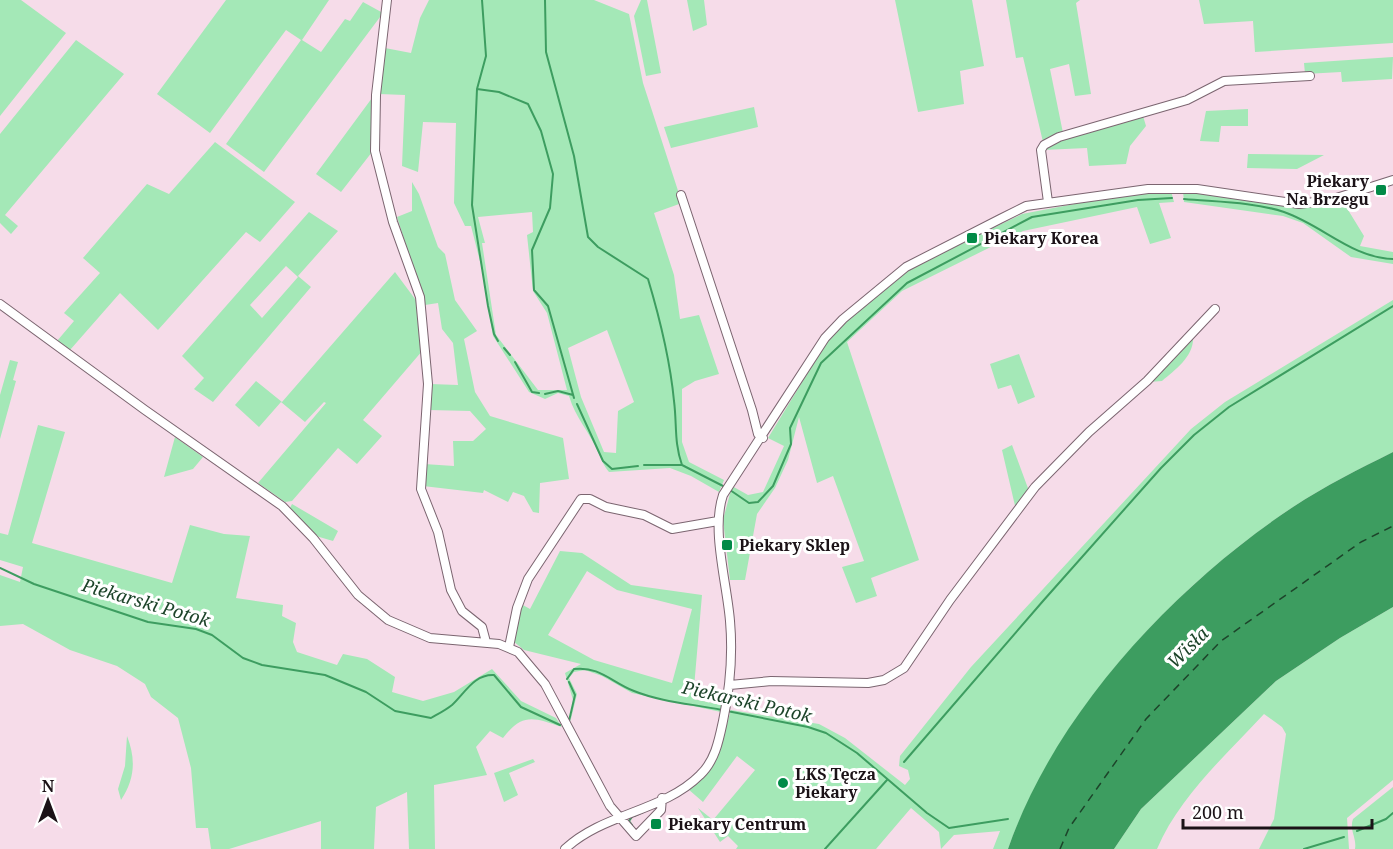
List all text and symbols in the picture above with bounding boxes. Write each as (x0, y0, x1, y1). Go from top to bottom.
place label: Piekary Na Brzegu (1286, 170, 1370, 210)
marker: Piekary Na Brzegu (1374, 183, 1388, 197)
place label: Piekary Korea (984, 227, 1099, 249)
marker: Piekary Korea (965, 231, 979, 245)
place label: Piekary Sklep (739, 534, 850, 556)
marker: Piekary Sklep (720, 538, 734, 552)
water label: Piekarski Potok (79, 572, 214, 632)
water label: Wisła (1162, 621, 1213, 673)
water label: Piekarski Potok (679, 674, 815, 728)
place label: LKS Tęcza Piekary (795, 763, 876, 803)
north arrow (18, 771, 78, 831)
text: N (42, 775, 55, 797)
marker: LKS Tęcza Piekary (776, 776, 790, 790)
scale bar (1183, 792, 1372, 830)
text: 200 m (1192, 800, 1244, 824)
place label: Piekary Centrum (668, 813, 807, 835)
marker: Piekary Centrum (649, 817, 663, 831)

